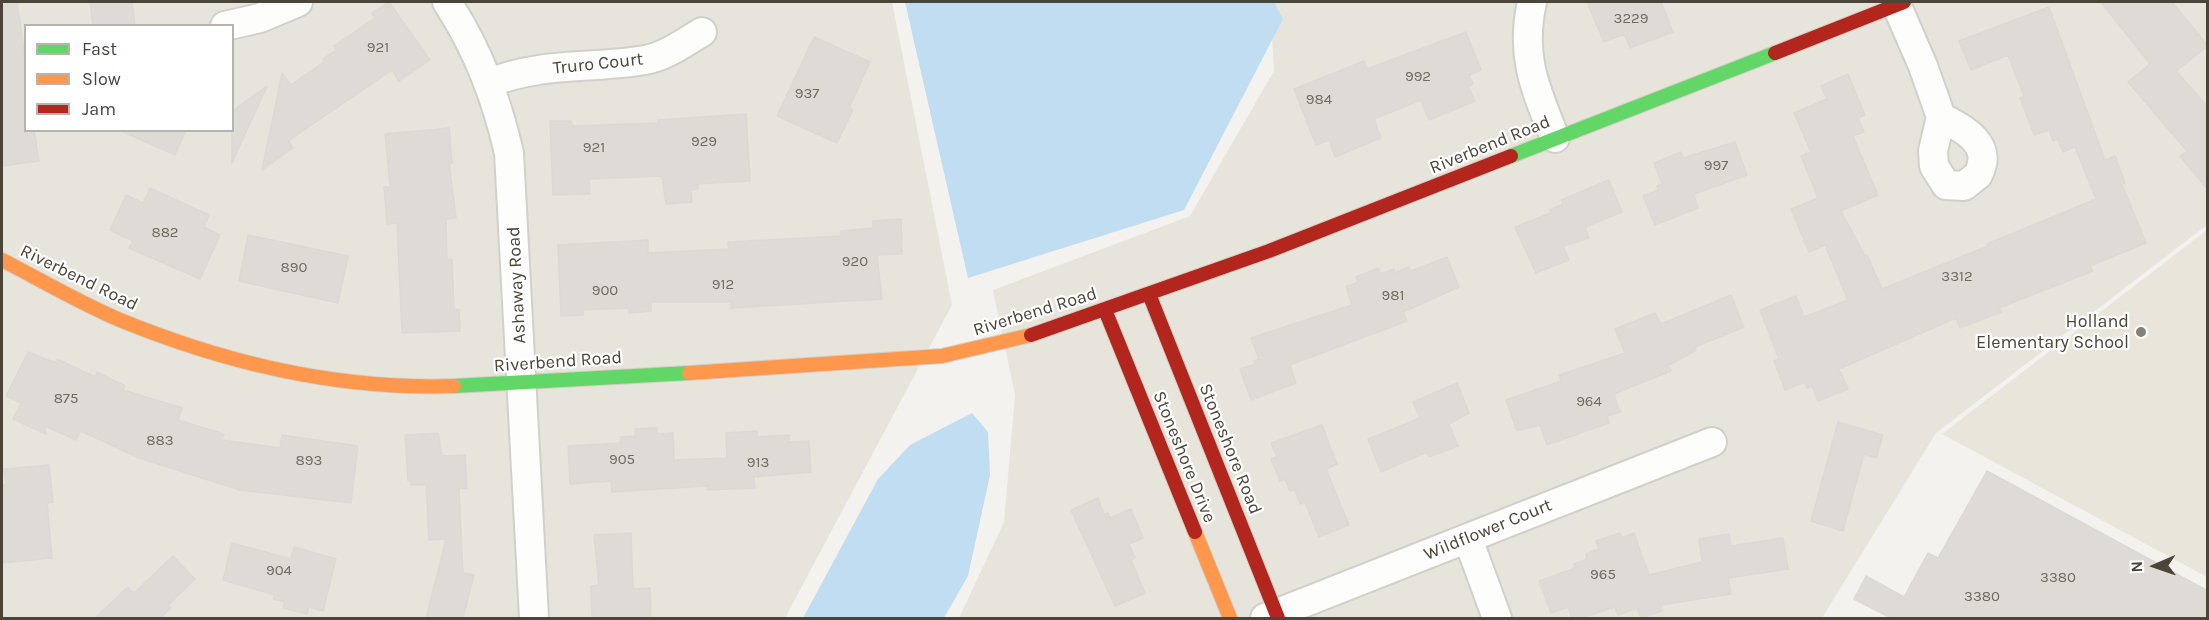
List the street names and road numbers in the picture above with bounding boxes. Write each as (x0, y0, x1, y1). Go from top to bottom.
street label: Truro Court (552, 49, 644, 79)
street label: Riverbend Road (1426, 111, 1554, 179)
street label: Ashaway Road (503, 226, 531, 344)
street label: Riverbend Road (17, 240, 141, 316)
street label: Riverbend Road (970, 283, 1100, 341)
street label: Riverbend Road (493, 347, 623, 377)
street label: Stoneshore Road (1194, 380, 1266, 518)
street label: Stoneshore Drive (1148, 388, 1220, 526)
street label: Wildflower Court (1421, 494, 1555, 566)

